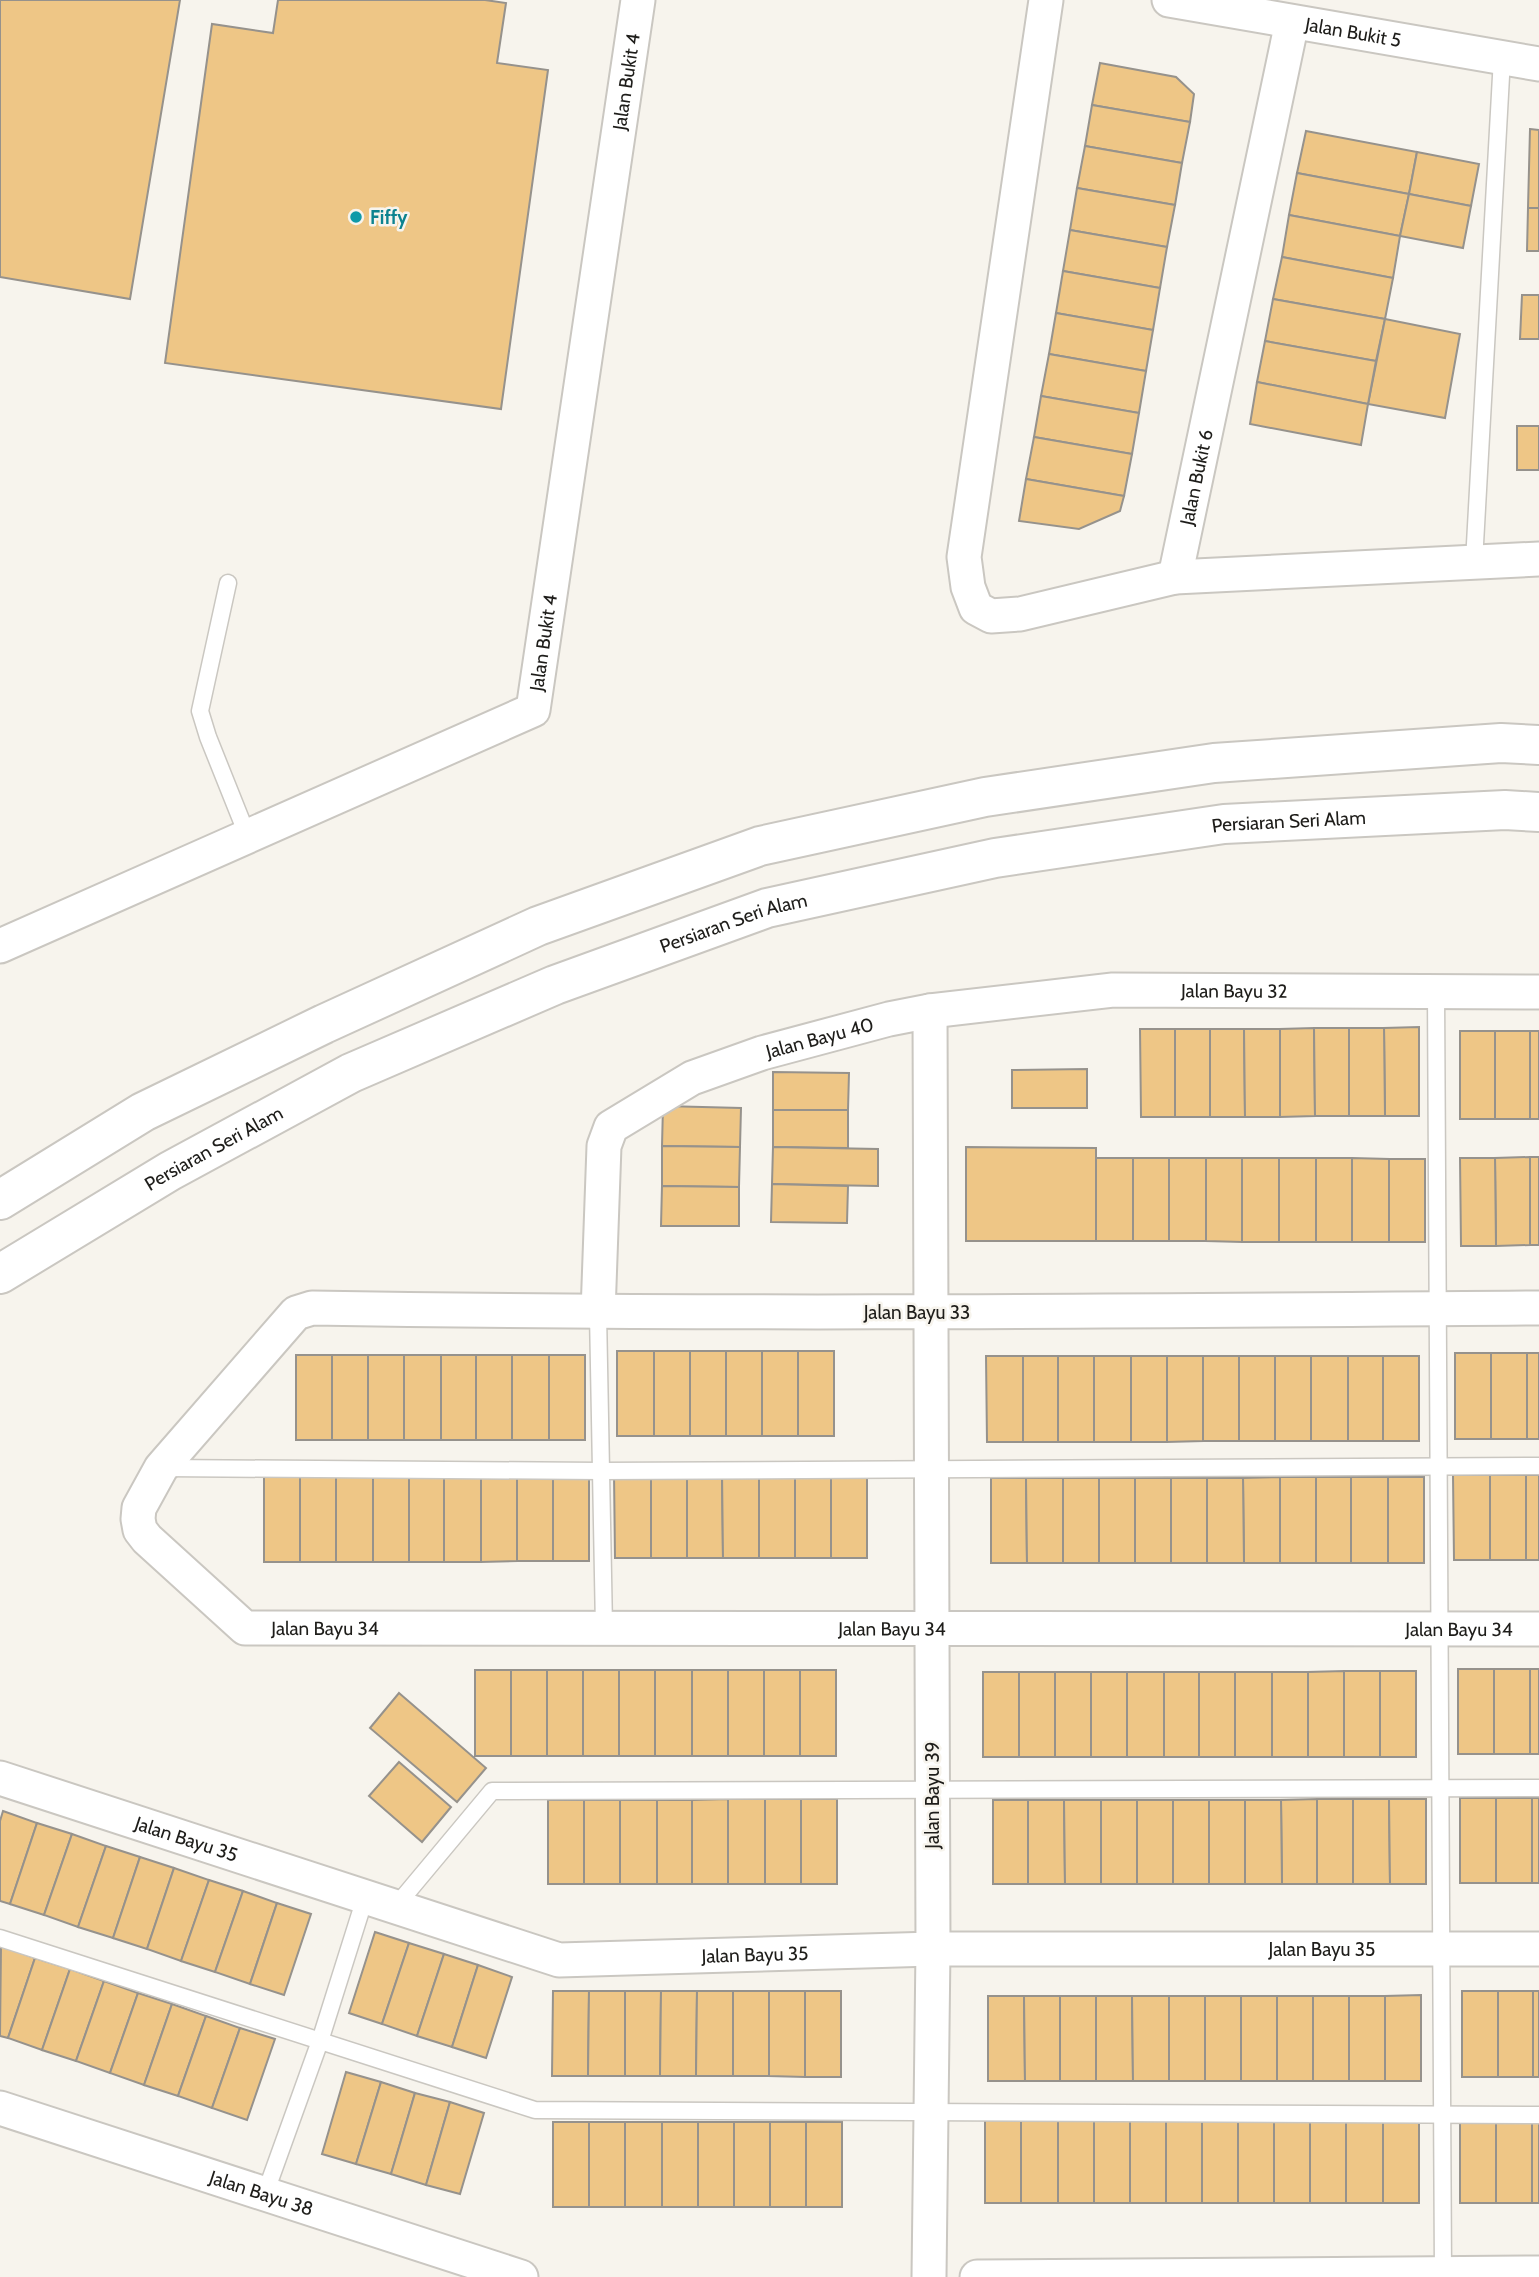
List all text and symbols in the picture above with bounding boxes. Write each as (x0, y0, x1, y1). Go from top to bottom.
street label: Jalan Bukit 5 (1302, 13, 1403, 52)
street label: Jalan Bukit 4 (608, 32, 645, 133)
place label: Fiffy (370, 206, 408, 229)
marker: Fiffy (348, 209, 364, 225)
street label: Jalan Bukit 6 (1175, 427, 1218, 528)
street label: Jalan Bukit 4 (525, 593, 562, 694)
street label: Persiaran Seri Alam (1210, 806, 1366, 838)
street label: Persiaran Seri Alam (657, 889, 809, 958)
street label: Jalan Bayu 32 (1180, 979, 1287, 1003)
street label: Jalan Bayu 40 (762, 1013, 876, 1064)
street label: Persiaran Seri Alam (140, 1101, 287, 1196)
street label: Jalan Bayu 33 (863, 1301, 970, 1324)
street label: Jalan Bayu 34 (270, 1617, 379, 1640)
street label: Jalan Bayu 34 (837, 1617, 946, 1641)
street label: Jalan Bayu 34 (1404, 1618, 1513, 1641)
street label: Jalan Bayu 39 (921, 1741, 944, 1850)
street label: Jalan Bayu 35 (131, 1811, 241, 1867)
street label: Jalan Bayu 35 (1268, 1938, 1375, 1961)
street label: Jalan Bayu 35 (700, 1942, 809, 1968)
street label: Jalan Bayu 38 (206, 2165, 316, 2221)

